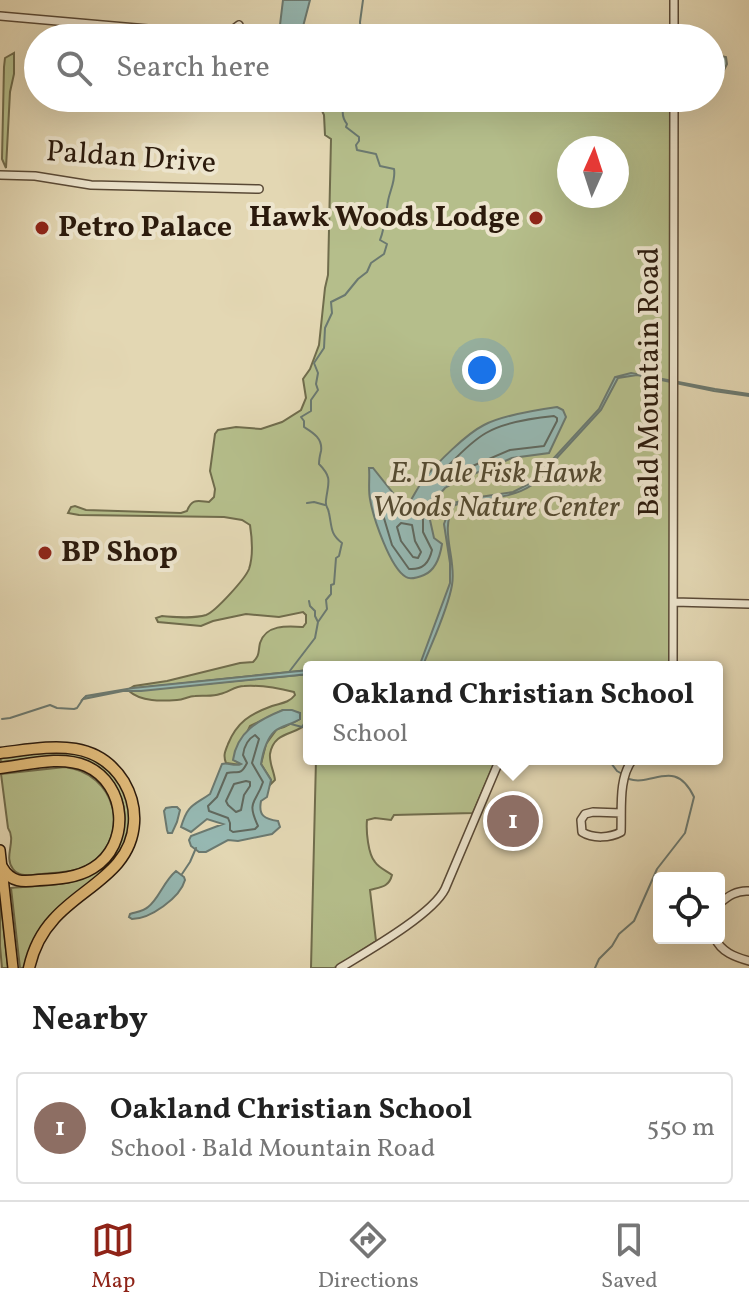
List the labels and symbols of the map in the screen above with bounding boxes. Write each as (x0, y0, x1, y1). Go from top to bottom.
street label: Paldan Drive (45, 131, 217, 185)
north arrow (557, 136, 629, 208)
place label: Hawk Woods Lodge (249, 197, 520, 239)
place label: Petro Palace (58, 207, 232, 249)
marker: Hawk Woods Lodge (527, 209, 545, 227)
marker: Petro Palace (33, 219, 51, 237)
street label: Bald Mountain Road (629, 247, 671, 517)
your location (462, 350, 502, 390)
park label: E. Dale Fisk Hawk Woods Nature Center (372, 453, 621, 529)
place label: BP Shop (61, 532, 178, 574)
marker: BP Shop (36, 544, 54, 562)
pin: 1 (487, 791, 539, 851)

